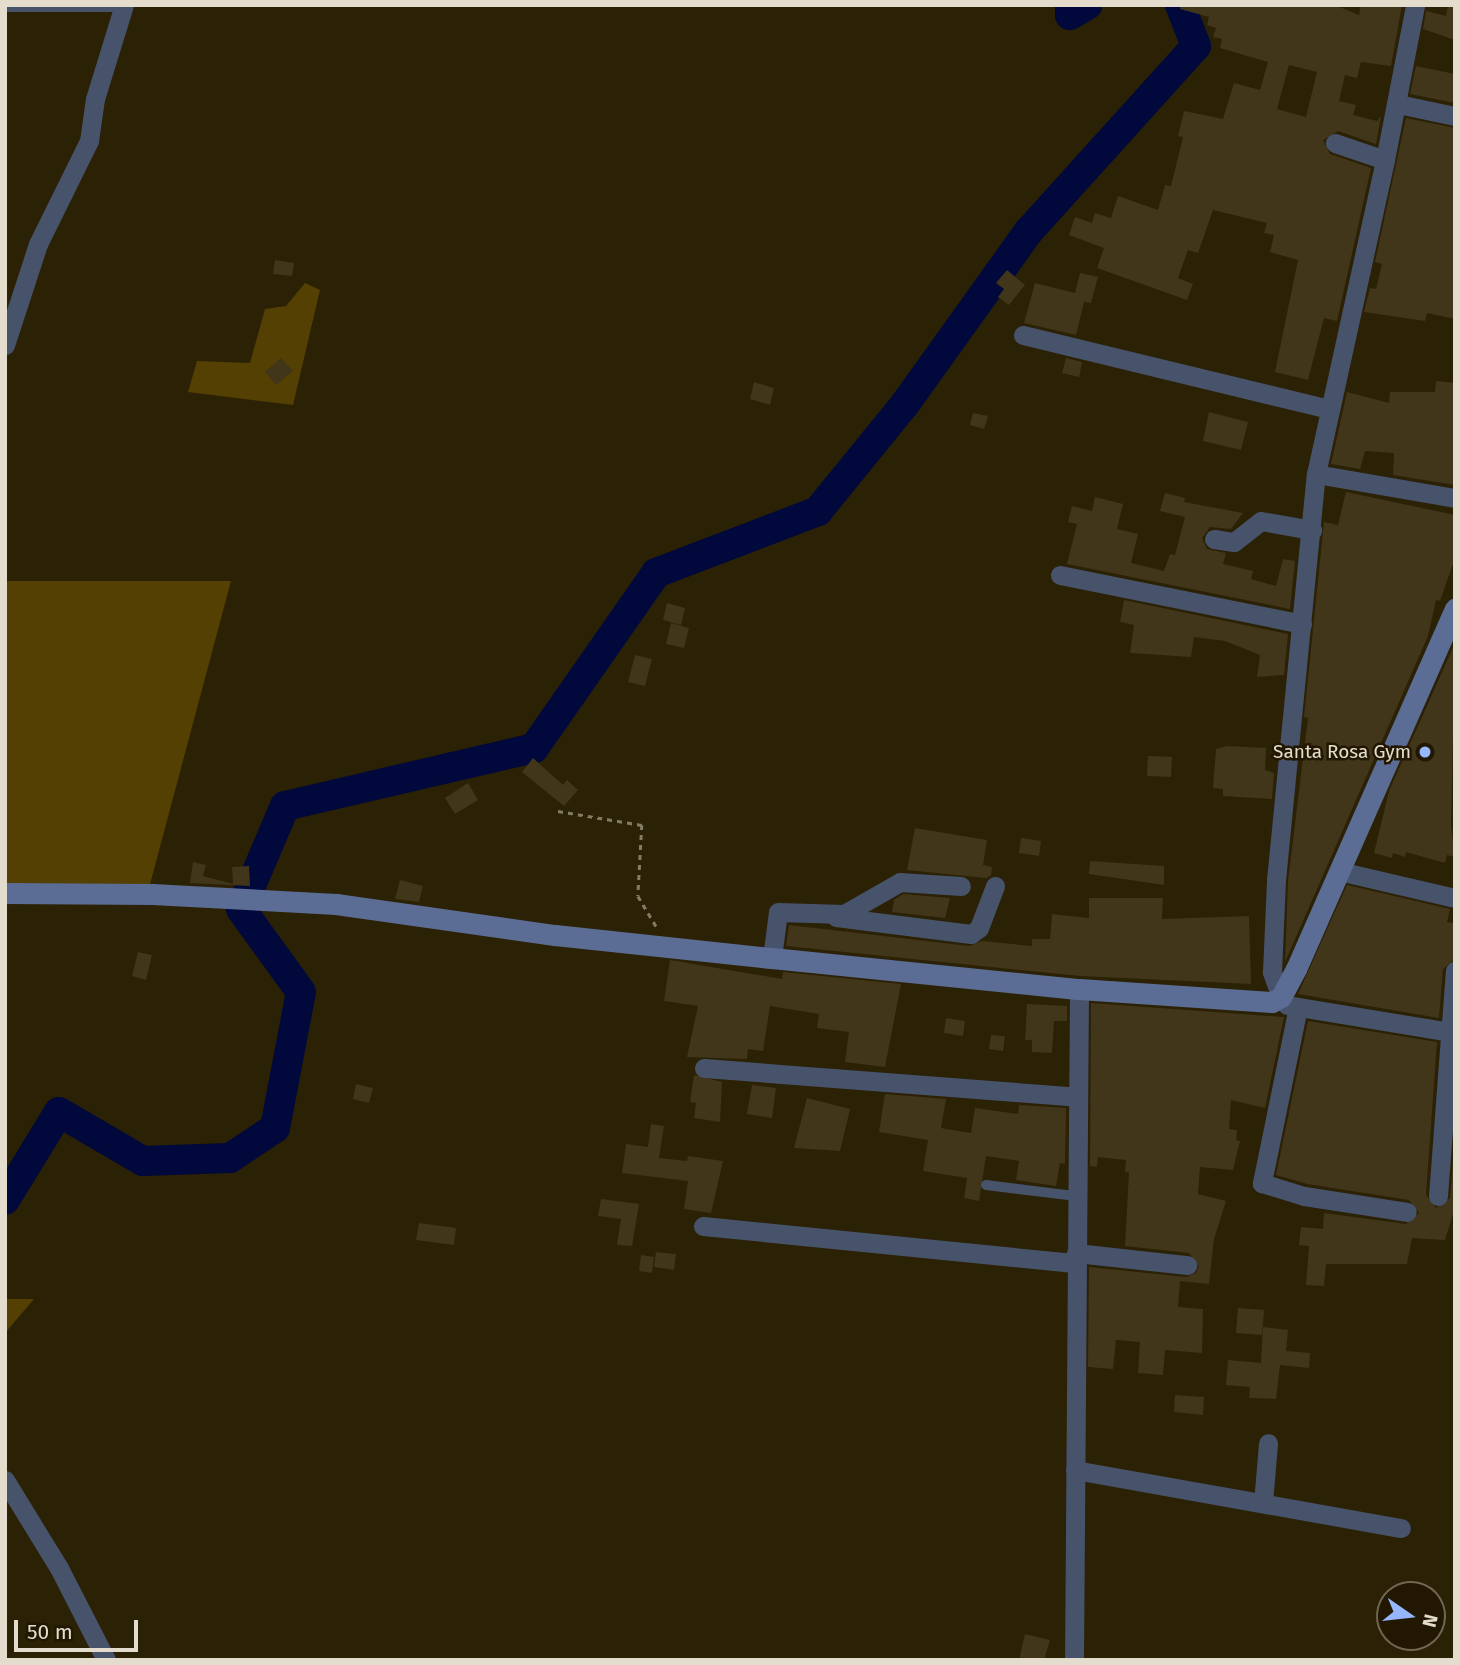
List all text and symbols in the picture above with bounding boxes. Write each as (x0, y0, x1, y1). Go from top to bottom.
place label: Santa Rosa Gym (1273, 741, 1411, 763)
marker: Santa Rosa Gym (1417, 744, 1433, 760)
north arrow (1376, 1581, 1446, 1651)
scale bar (18, 1606, 142, 1650)
text: N (1417, 1612, 1443, 1630)
text: 50 m (27, 1619, 73, 1645)

